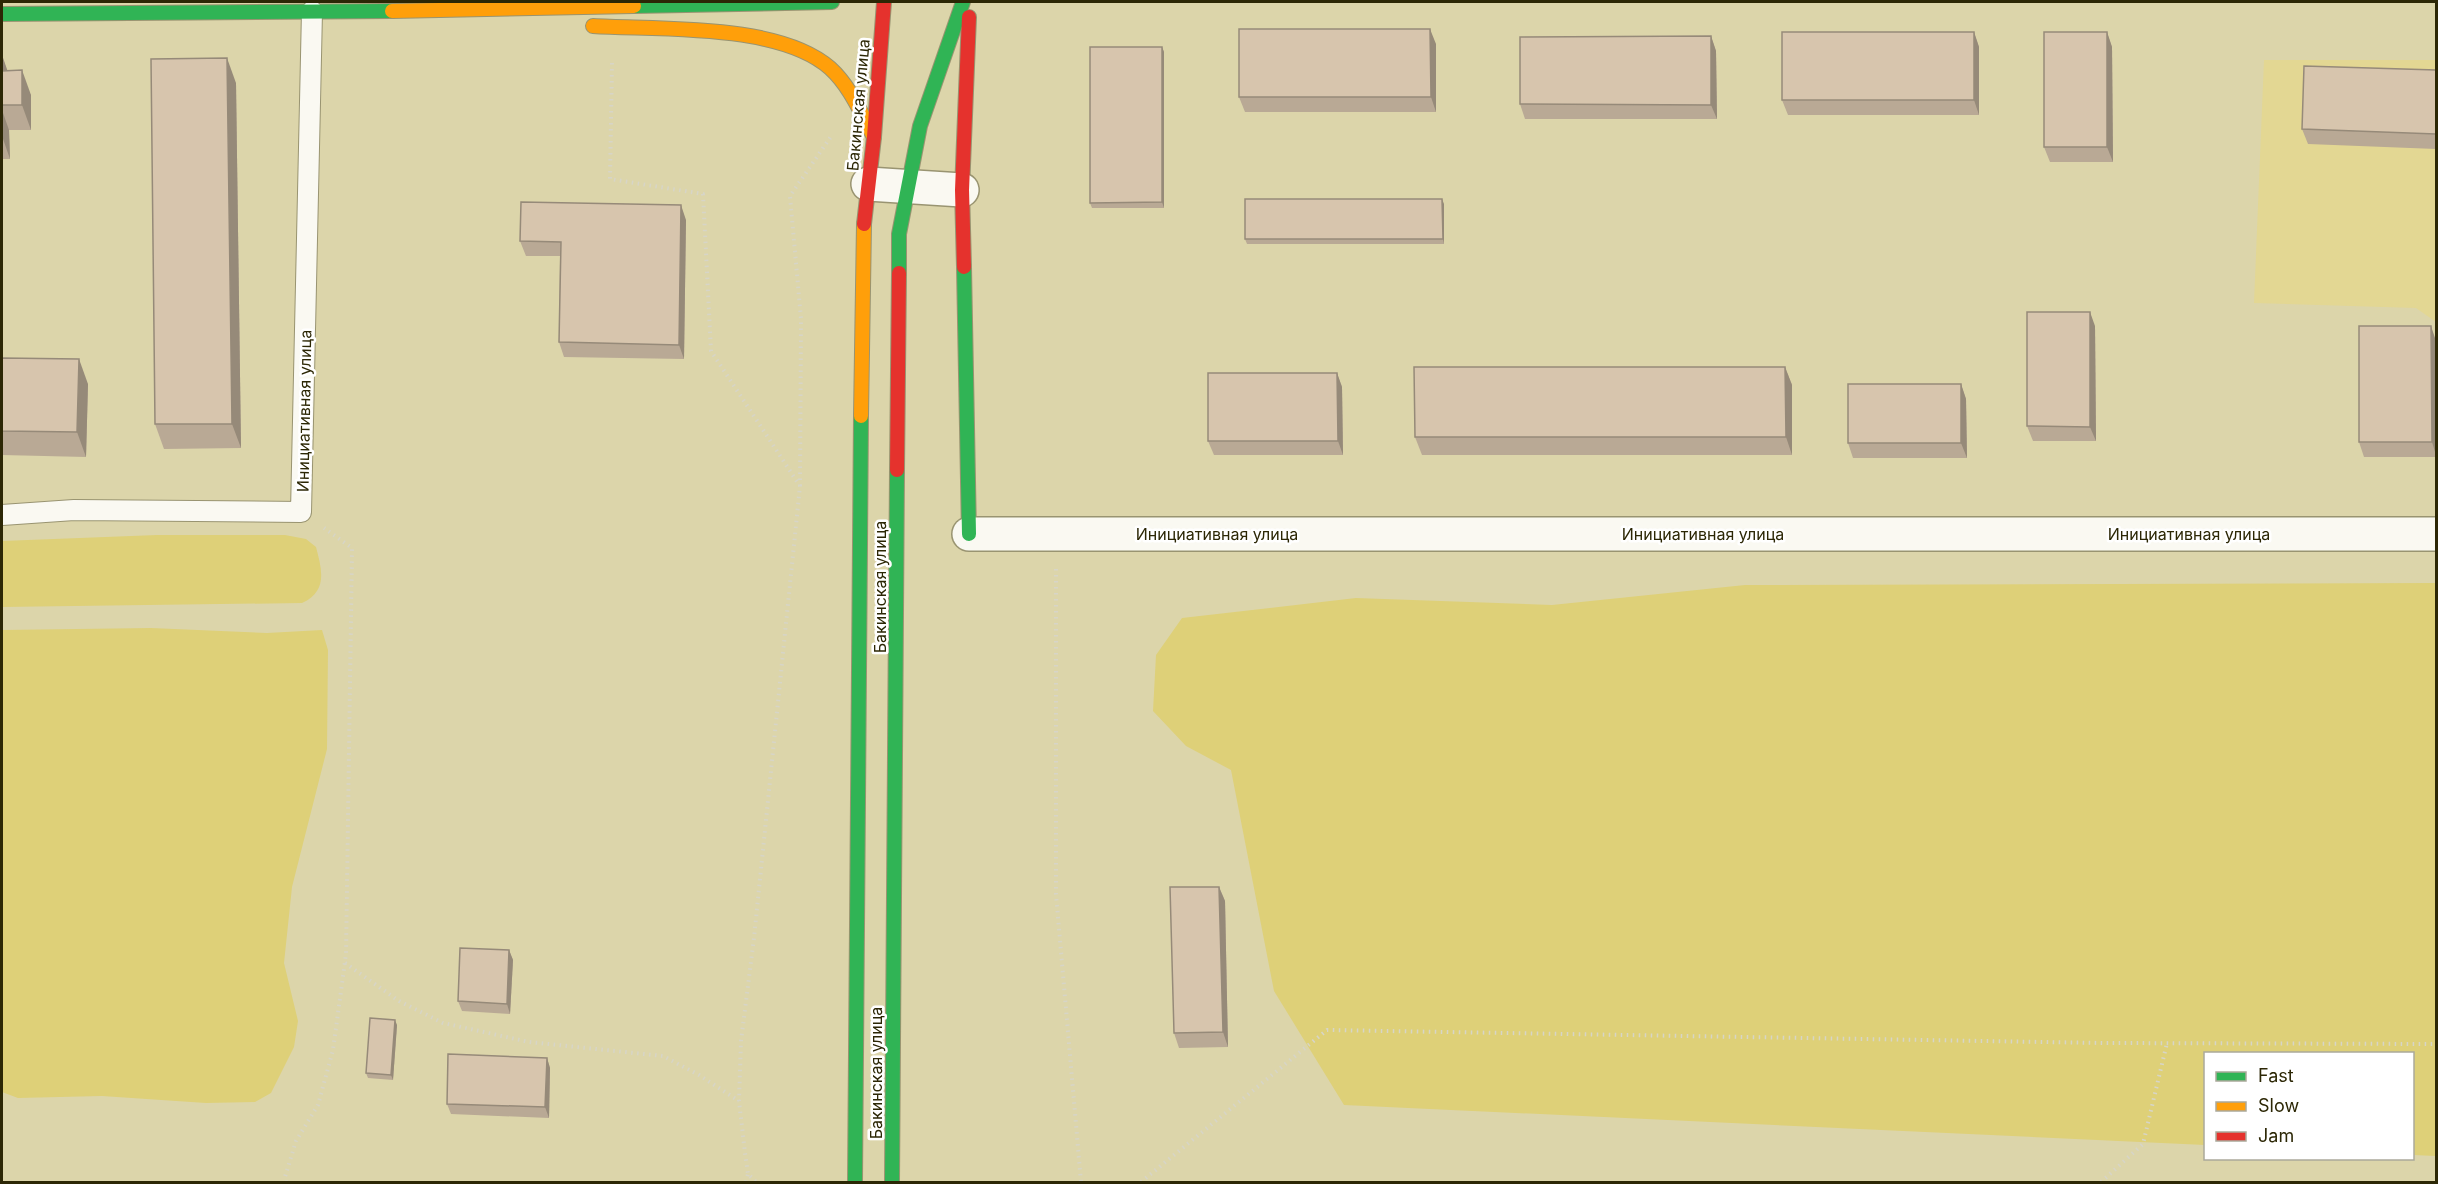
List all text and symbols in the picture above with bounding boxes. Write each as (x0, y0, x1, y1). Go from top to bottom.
street label: Бакинская улица (842, 38, 874, 172)
street label: Инициативная улица (293, 330, 315, 492)
street label: Бакинская улица (870, 521, 890, 653)
street label: Инициативная улица (1136, 524, 1298, 544)
street label: Инициативная улица (1622, 524, 1784, 544)
street label: Инициативная улица (2108, 524, 2270, 544)
street label: Бакинская улица (866, 1007, 886, 1139)
legend (2204, 1052, 2414, 1160)
text: Fast (2258, 1065, 2294, 1086)
text: Slow (2258, 1095, 2299, 1116)
text: Jam (2258, 1125, 2294, 1146)

